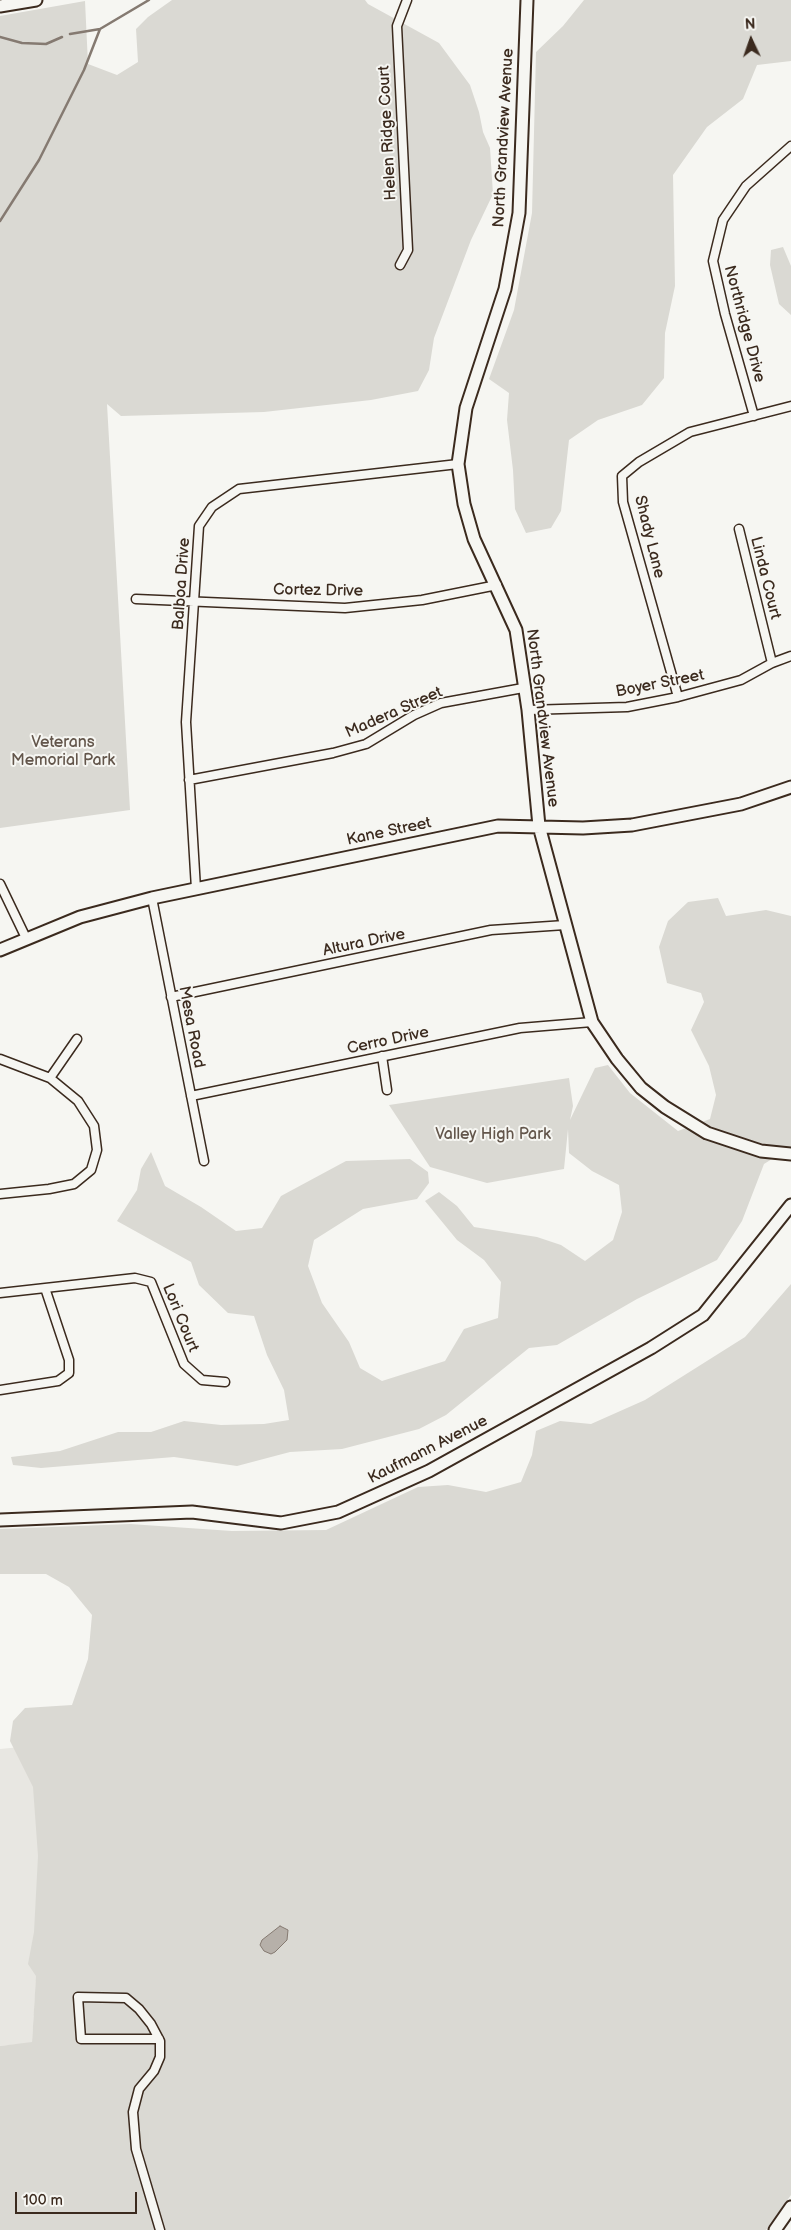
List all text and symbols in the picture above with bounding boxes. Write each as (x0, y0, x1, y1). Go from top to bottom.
north arrow (726, 15, 776, 65)
text: N (744, 16, 756, 33)
street label: North Grandview Avenue (490, 48, 518, 228)
street label: Helen Ridge Court (375, 65, 401, 201)
street label: Northridge Drive (719, 263, 769, 385)
street label: Shady Lane (629, 494, 669, 580)
street label: Linda Court (745, 535, 785, 621)
street label: Balboa Drive (169, 537, 195, 631)
street label: Cortez Drive (273, 581, 363, 601)
street label: North Grandview Avenue (522, 628, 562, 808)
street label: Boyer Street (614, 666, 706, 702)
street label: Madera Street (342, 683, 446, 743)
park label: Veterans Memorial Park (11, 733, 115, 771)
street label: Kane Street (345, 814, 433, 850)
street label: Altura Drive (321, 925, 407, 961)
street label: Mesa Road (174, 984, 208, 1070)
street label: Cerro Drive (345, 1023, 431, 1059)
park label: Valley High Park (435, 1125, 551, 1145)
street label: Lori Court (158, 1281, 202, 1355)
street label: Kaufmann Avenue (365, 1412, 491, 1488)
scale bar (18, 2182, 140, 2214)
text: 100 m (23, 2191, 63, 2210)

